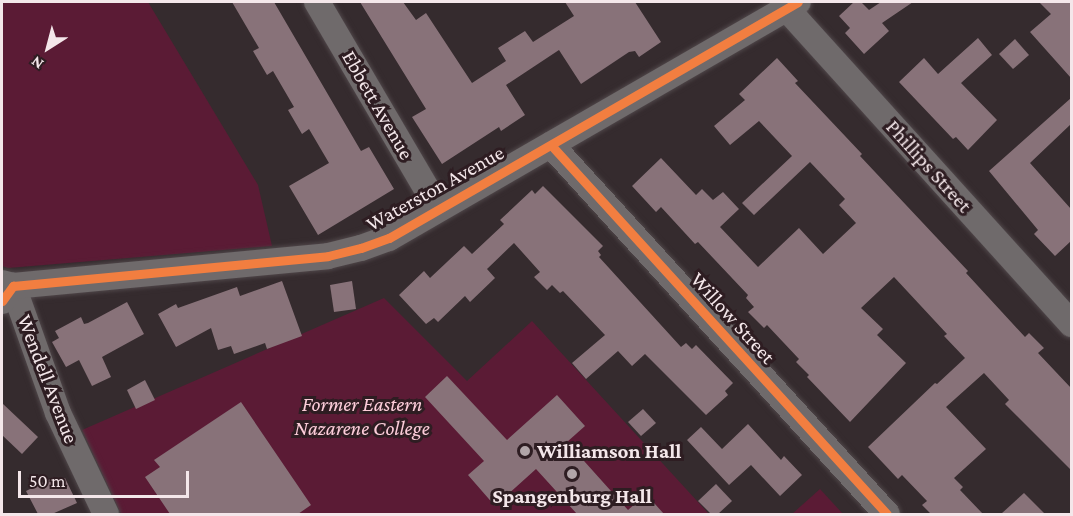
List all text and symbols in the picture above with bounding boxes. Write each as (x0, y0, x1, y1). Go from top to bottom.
north arrow (18, 18, 78, 78)
street label: Ebbett Avenue (337, 46, 419, 164)
text: N (28, 53, 47, 73)
street label: Phillips Street (881, 114, 977, 218)
street label: Waterston Avenue (362, 140, 508, 236)
street label: Willow Street (685, 267, 781, 369)
street label: Wendell Avenue (12, 311, 84, 447)
park label: Former Eastern Nazarene College (294, 391, 430, 441)
place label: Williamson Hall (537, 438, 681, 464)
marker: Williamson Hall (518, 444, 532, 458)
scale bar (21, 459, 192, 497)
marker: Spangenburg Hall (565, 467, 579, 481)
text: 50 m (29, 471, 66, 491)
place label: Spangenburg Hall (492, 483, 652, 509)

